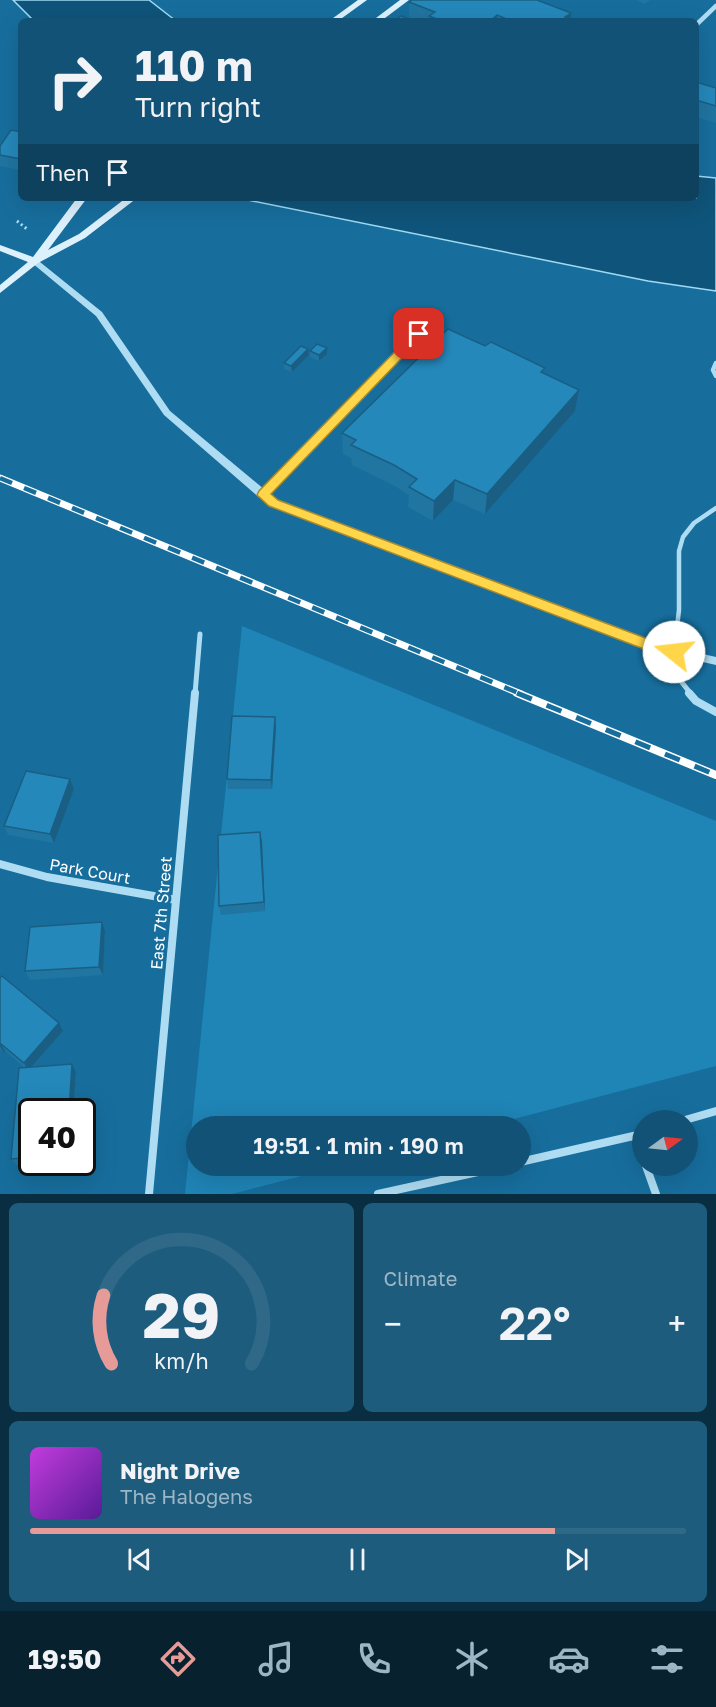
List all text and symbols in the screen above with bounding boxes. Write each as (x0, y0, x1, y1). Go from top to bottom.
text: 110 m (135, 40, 253, 90)
icon: right (36, 42, 114, 120)
text: Turn right (135, 91, 261, 123)
icon: arrive (101, 156, 134, 189)
text: Then (36, 159, 89, 186)
pin (393, 308, 444, 359)
icon: arrive (402, 317, 435, 350)
position arrow (642, 620, 706, 684)
street label: Park Court (48, 854, 132, 888)
street label: East 7th Street (146, 856, 176, 970)
speed limit sign: 40 (18, 1098, 96, 1176)
north arrow (632, 1110, 698, 1176)
map controls (632, 1110, 698, 1176)
text: 19:51 · 1 min · 190 m (253, 1132, 464, 1159)
text: Climate (384, 1266, 457, 1290)
text: 29 (142, 1277, 220, 1352)
text: 22° (499, 1296, 570, 1350)
text: − (384, 1304, 402, 1343)
text: + (668, 1304, 686, 1343)
text: km/h (154, 1349, 209, 1375)
text: Night Drive (120, 1457, 240, 1484)
text: The Halogens (120, 1484, 253, 1508)
icon: previous (123, 1543, 156, 1576)
icon: pause (341, 1543, 374, 1576)
icon: next (560, 1543, 593, 1576)
icon: directions (157, 1638, 199, 1680)
icon: music (255, 1638, 297, 1680)
icon: phone (353, 1638, 395, 1680)
icon: climate (451, 1638, 493, 1680)
icon: car (548, 1638, 590, 1680)
icon: filters (646, 1638, 688, 1680)
text: 19:50 (28, 1643, 102, 1675)

